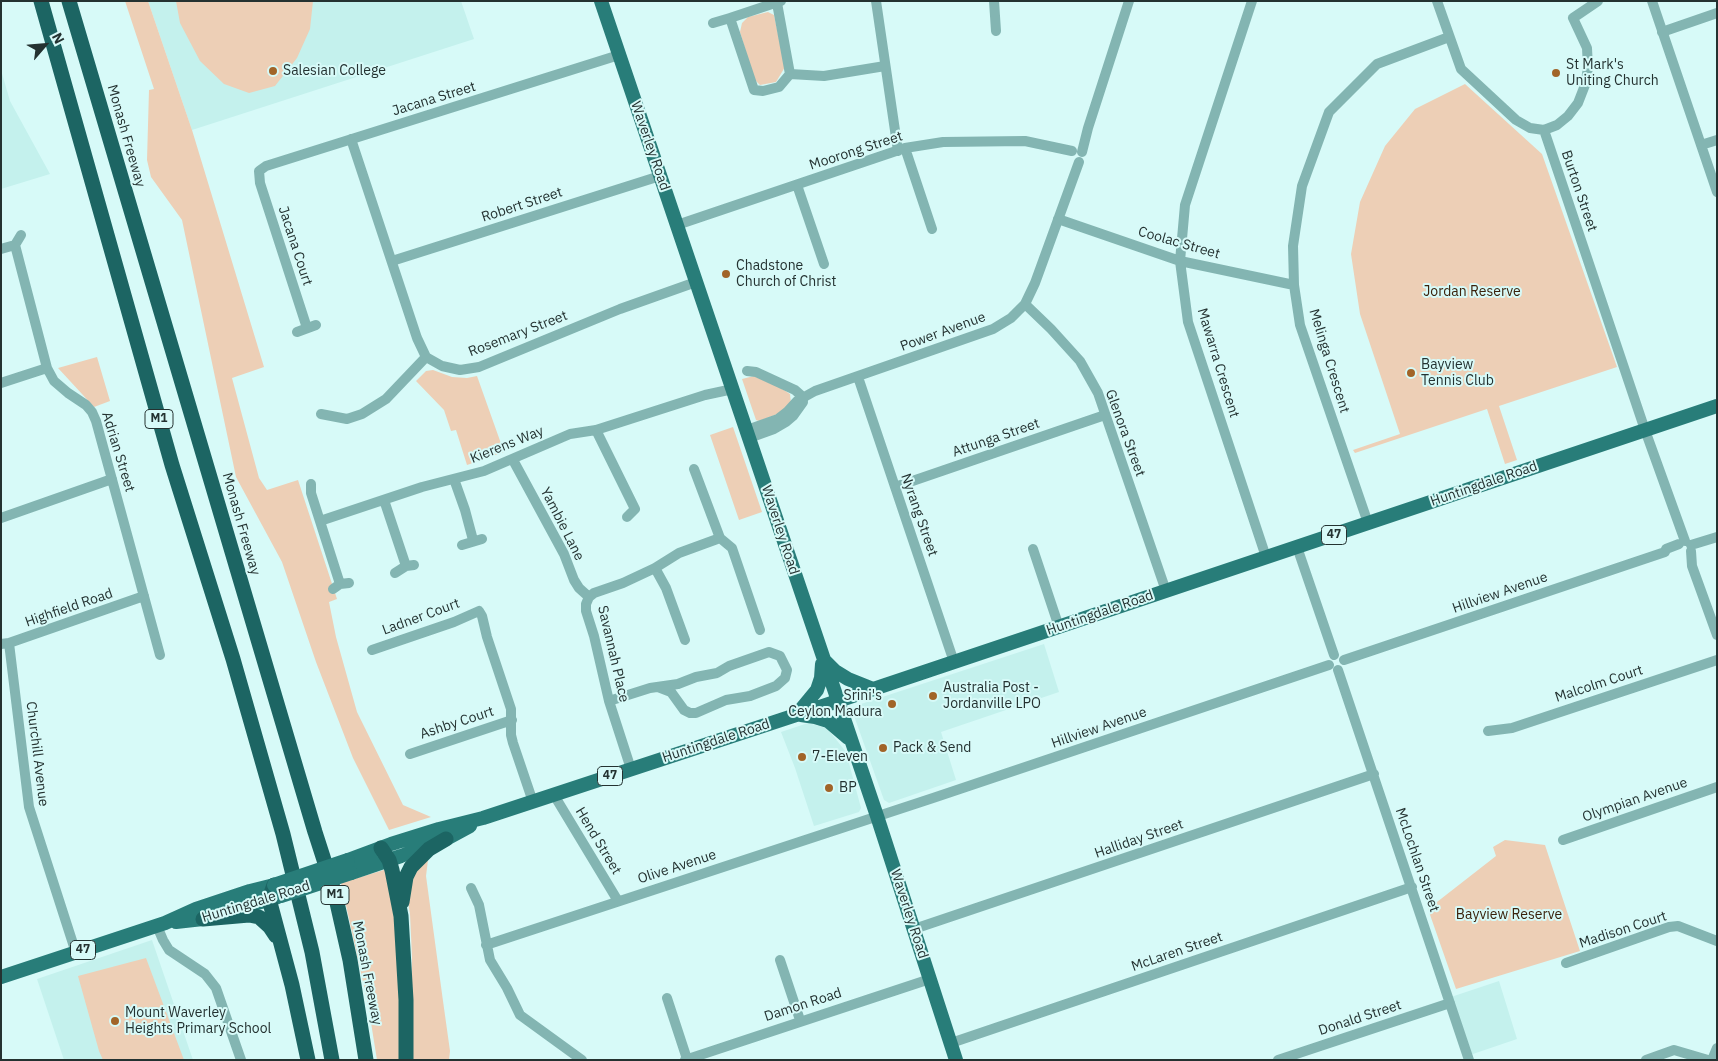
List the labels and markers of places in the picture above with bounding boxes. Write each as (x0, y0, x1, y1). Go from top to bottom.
place label: St Mark's Uniting Church (1566, 57, 1659, 90)
place label: Salesian College (283, 63, 386, 79)
marker: Salesian College (267, 65, 279, 77)
marker: St Mark's Uniting Church (1550, 67, 1562, 79)
place label: Chadstone Church of Christ (736, 258, 836, 290)
marker: Chadstone Church of Christ (720, 268, 732, 280)
place label: Bayview Tennis Club (1421, 357, 1494, 390)
marker: Bayview Tennis Club (1405, 367, 1417, 379)
place label: Australia Post - Jordanville LPO (943, 680, 1041, 712)
place label: Srini's Ceylon Madura (788, 688, 882, 720)
marker: Australia Post - Jordanville LPO (927, 690, 939, 702)
marker: Srini's Ceylon Madura (886, 698, 898, 710)
place label: Pack & Send (893, 740, 971, 756)
marker: Pack & Send (877, 742, 889, 754)
place label: 7-Eleven (812, 749, 868, 765)
marker: 7-Eleven (796, 751, 808, 763)
place label: BP (839, 780, 857, 796)
marker: BP (823, 782, 835, 794)
place label: Mount Waverley Heights Primary School (125, 1005, 271, 1038)
marker: Mount Waverley Heights Primary School (109, 1015, 121, 1027)

